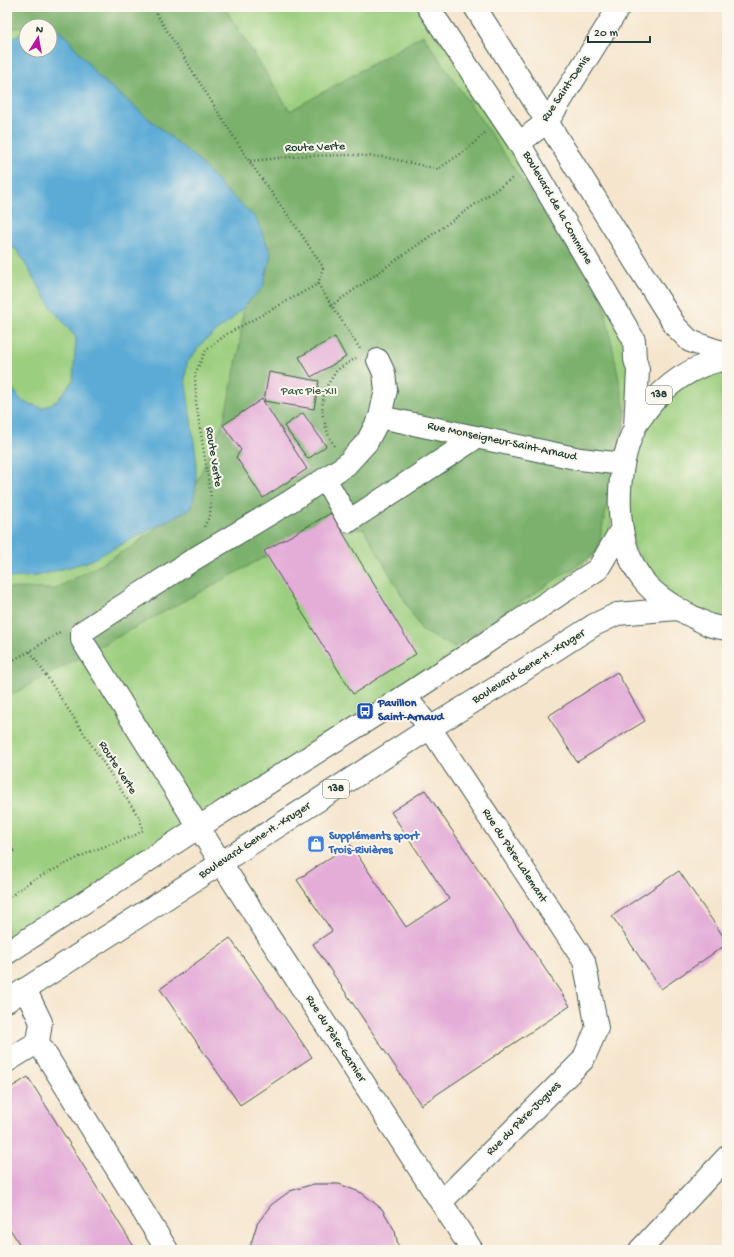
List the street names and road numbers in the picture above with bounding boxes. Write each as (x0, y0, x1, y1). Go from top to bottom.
street label: Rue Saint-Denis (539, 53, 594, 125)
street label: Route Verte (285, 140, 346, 156)
street label: Boulevard de la Commune (518, 148, 596, 268)
road number: 138 (646, 386, 672, 404)
street label: Rue Monseigneur-Saint-Arnaud (426, 419, 579, 465)
street label: Route Verte (201, 426, 225, 489)
street label: Boulevard Gene-H.-Kruger (469, 626, 590, 708)
street label: Route Verte (95, 739, 140, 798)
road number: 138 (323, 780, 349, 798)
street label: Boulevard Gene-H.-Kruger (196, 799, 315, 883)
street label: Rue du Père-Lalemant (478, 806, 550, 907)
street label: Rue du Père-Garnier (302, 993, 369, 1087)
street label: Rue du Père-Jogues (484, 1079, 564, 1159)

